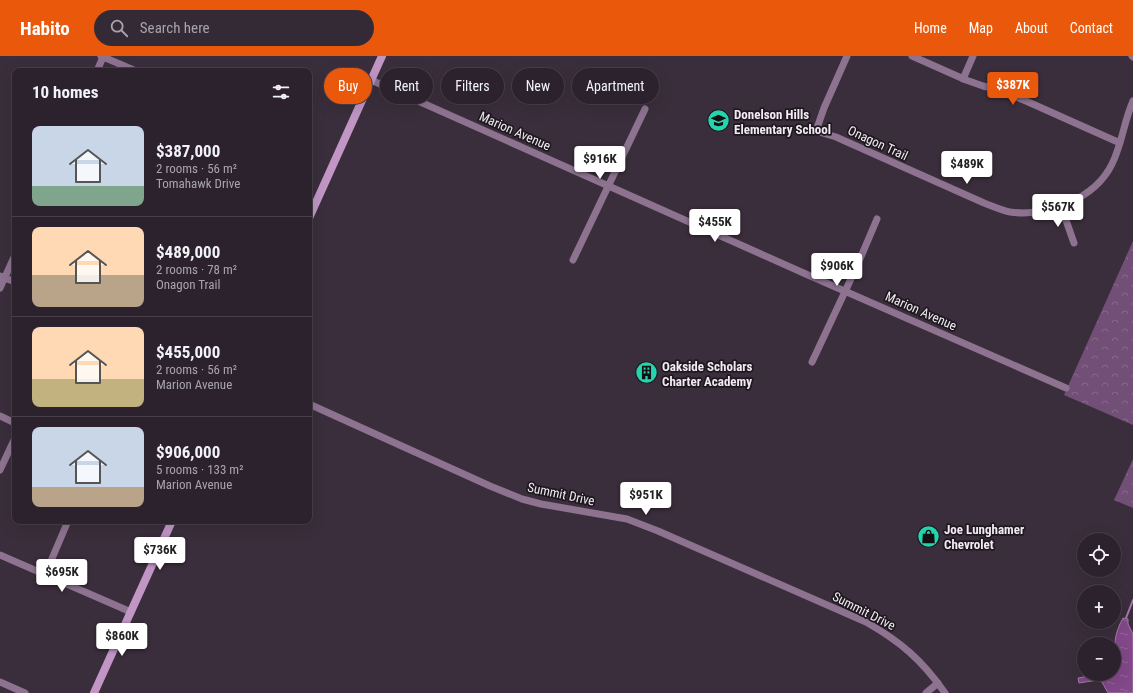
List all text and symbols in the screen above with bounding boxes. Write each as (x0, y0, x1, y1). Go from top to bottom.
search box (94, 10, 374, 46)
text: Habito (20, 17, 70, 40)
icon: search (108, 17, 130, 39)
text: Search here (140, 19, 210, 37)
text: Home (914, 20, 947, 36)
text: Map (969, 20, 993, 36)
text: About (1015, 20, 1048, 36)
text: Contact (1070, 20, 1113, 36)
chip: Buy (324, 68, 372, 104)
chip: Rent (380, 68, 433, 104)
chip: Filters (441, 68, 504, 104)
chip: New (512, 68, 564, 104)
chip: Apartment (572, 68, 659, 104)
pin: $387K (985, 72, 1041, 106)
text: $387K (996, 77, 1030, 92)
icon: filters (270, 81, 292, 103)
text: 10 homes (32, 82, 98, 102)
place label: Donelson Hills Elementary School (734, 107, 831, 137)
school or university icon: Donelson Hills Elementary School (706, 108, 732, 134)
street label: Marion Avenue (477, 109, 553, 153)
street label: Onagon Trail (846, 123, 910, 163)
text: $387,000 (156, 141, 220, 161)
icon: home (64, 142, 112, 190)
pin: $916K (572, 146, 628, 180)
text: $916K (583, 151, 617, 166)
pin: $489K (939, 151, 995, 185)
text: $489K (950, 156, 984, 171)
text: 2 rooms · 56 m² (156, 161, 237, 176)
text: Tomahawk Drive (156, 176, 240, 191)
pin: $567K (1030, 194, 1086, 228)
text: $567K (1041, 199, 1075, 214)
pin: $455K (687, 209, 743, 243)
text: $455K (698, 214, 732, 229)
text: $489,000 (156, 242, 220, 262)
icon: home (64, 243, 112, 291)
pin: $906K (809, 253, 865, 287)
text: $906K (820, 258, 854, 273)
text: 2 rooms · 78 m² (156, 262, 237, 277)
text: Onagon Trail (156, 277, 221, 292)
street label: Marion Avenue (883, 289, 959, 333)
text: $455,000 (156, 342, 220, 362)
icon: home (64, 343, 112, 391)
place label: Oakside Scholars Charter Academy (662, 359, 753, 389)
building icon: Oakside Scholars Charter Academy (633, 360, 659, 386)
text: 2 rooms · 56 m² (156, 362, 237, 377)
text: Marion Avenue (156, 377, 232, 392)
text: $906,000 (156, 442, 220, 462)
icon: home (64, 443, 112, 491)
text: 5 rooms · 133 m² (156, 462, 243, 477)
text: Marion Avenue (156, 477, 232, 492)
street label: Summit Drive (526, 480, 596, 508)
pin: $951K (618, 482, 674, 516)
text: $951K (629, 487, 663, 502)
place label: Joe Lunghamer Chevrolet (944, 522, 1025, 552)
shop icon: Joe Lunghamer Chevrolet (915, 523, 941, 549)
map controls (1077, 533, 1121, 681)
button: locate (1077, 533, 1121, 577)
pin: $736K (132, 537, 188, 571)
text: $736K (143, 542, 177, 557)
pin: $695K (34, 559, 90, 593)
text: $695K (45, 564, 79, 579)
button: + (1077, 585, 1121, 629)
street label: Summit Drive (830, 589, 898, 633)
pin: $860K (94, 623, 150, 657)
text: $860K (105, 628, 139, 643)
button: − (1077, 637, 1121, 681)

